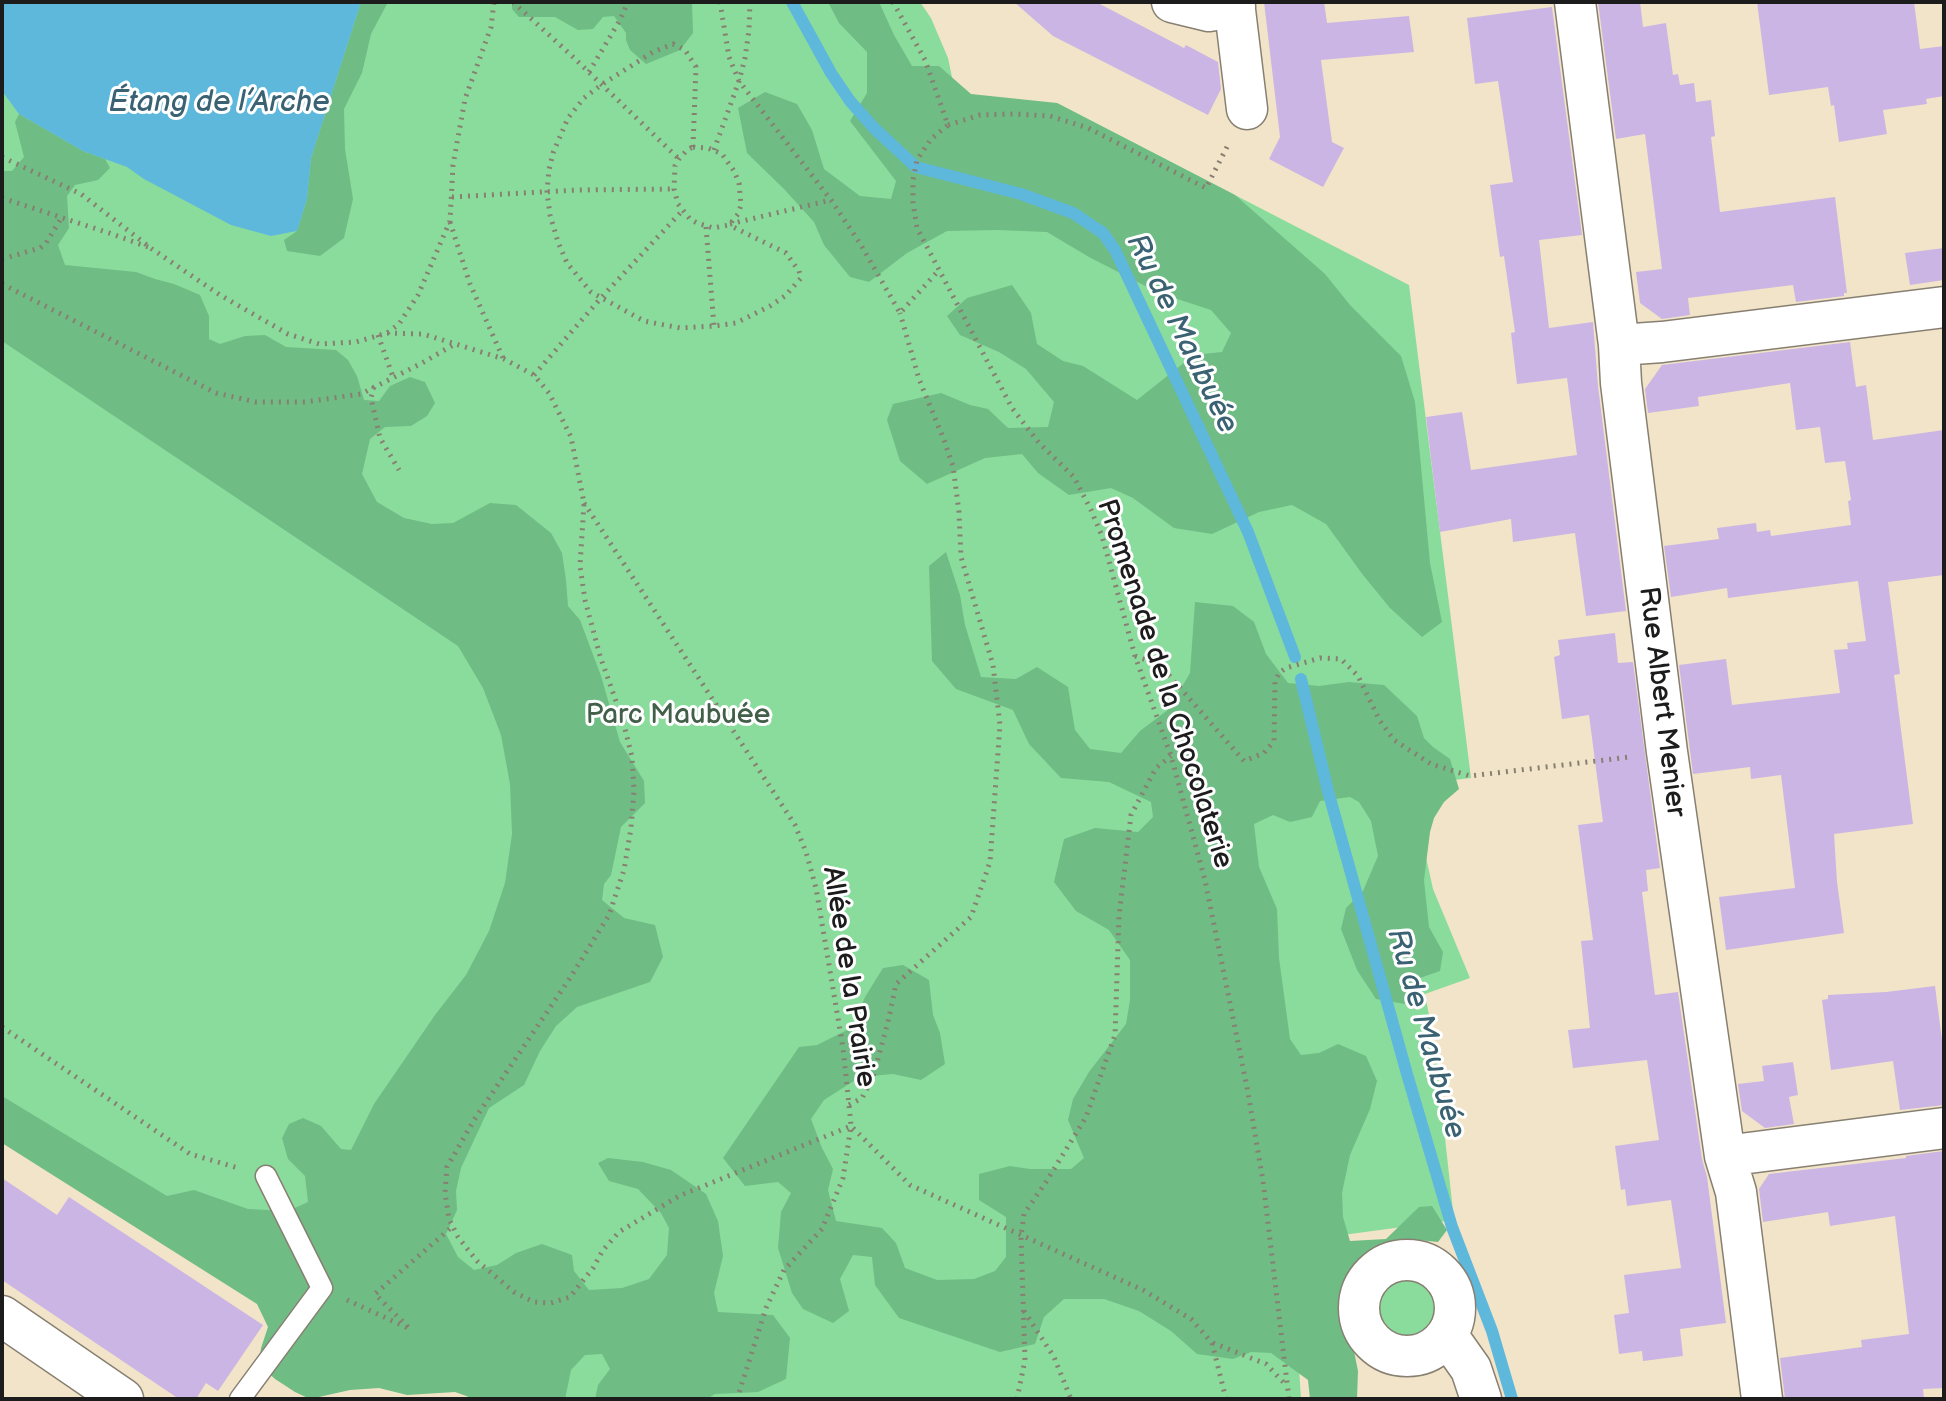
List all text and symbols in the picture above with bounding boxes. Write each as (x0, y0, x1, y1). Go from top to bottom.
water label: Étang de l’Arche (108, 85, 330, 121)
water label: Ru de Maubuée (1117, 229, 1245, 439)
street label: Promenade de la Chocolaterie (1088, 495, 1240, 873)
street label: Rue Albert Menier (1630, 585, 1692, 819)
park label: Parc Maubuée (586, 699, 770, 733)
street label: Allée de la Prairie (814, 864, 882, 1090)
water label: Ru de Maubuée (1378, 925, 1472, 1143)

